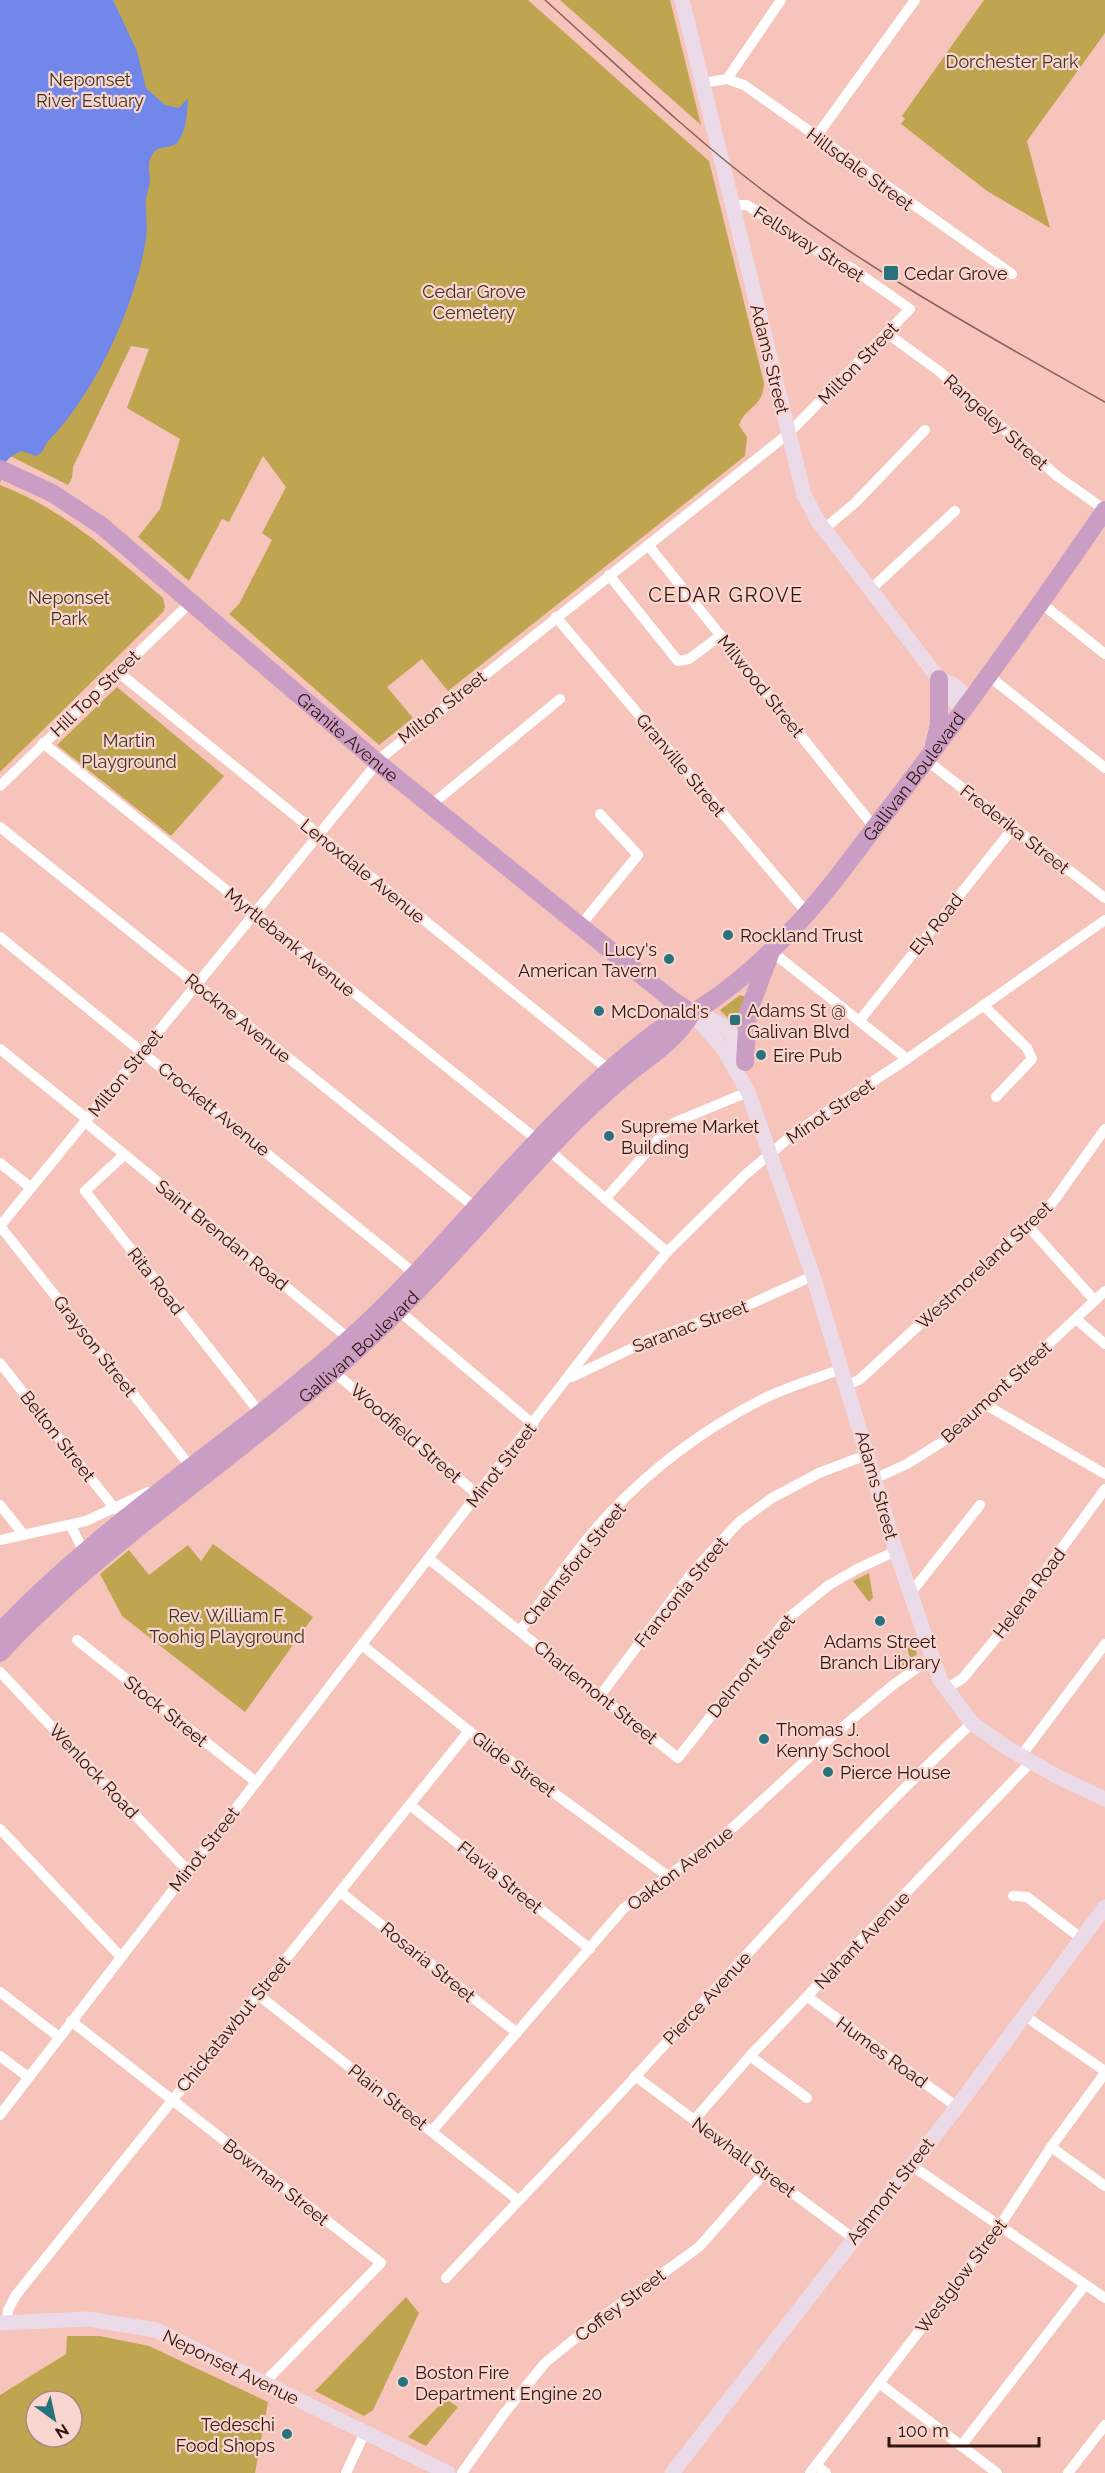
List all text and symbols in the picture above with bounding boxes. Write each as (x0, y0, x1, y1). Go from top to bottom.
park label: Dorchester Park (946, 51, 1079, 72)
park label: Neponset River Estuary (36, 69, 144, 111)
street label: Hillsdale Street (803, 123, 917, 215)
street label: Fellsway Street (750, 202, 868, 286)
place label: Cedar Grove (904, 263, 1008, 284)
marker: Cedar Grove (882, 264, 900, 282)
park label: Cedar Grove Cemetery (422, 281, 526, 323)
street label: Adams Street (746, 302, 794, 416)
street label: Milton Street (814, 318, 902, 408)
street label: Rangeley Street (940, 370, 1052, 474)
district label: CEDAR GROVE (648, 583, 804, 607)
park label: Neponset Park (28, 587, 110, 629)
street label: Milwood Street (713, 631, 809, 741)
street label: Hill Top Street (46, 645, 144, 741)
street label: Milton Street (394, 666, 490, 748)
street label: Granite Avenue (293, 688, 403, 786)
street label: Gallivan Boulevard (858, 708, 969, 845)
street label: Granville Street (632, 709, 730, 821)
park label: Martin Playground (81, 730, 177, 772)
street label: Frederika Street (956, 780, 1074, 878)
street label: Lenoxdale Avenue (297, 814, 430, 928)
street label: Myrtlebank Avenue (221, 883, 360, 1001)
street label: Ely Road (905, 889, 967, 959)
place label: Rockland Trust (740, 925, 863, 946)
marker: Rockland Trust (721, 928, 735, 942)
place label: Lucy's American Tavern (518, 939, 657, 981)
marker: Lucy's American Tavern (662, 952, 676, 966)
street label: Rockne Avenue (181, 969, 295, 1067)
place label: Adams St @ Galivan Blvd (747, 1000, 850, 1042)
place label: McDonald's (611, 1001, 709, 1022)
marker: McDonald's (592, 1004, 606, 1018)
marker: Adams St @ Galivan Blvd (728, 1013, 742, 1027)
street label: Milton Street (83, 1025, 167, 1121)
place label: Eire Pub (773, 1045, 842, 1066)
marker: Eire Pub (754, 1048, 768, 1062)
street label: Crockett Avenue (154, 1057, 274, 1161)
street label: Minot Street (782, 1074, 878, 1148)
place label: Supreme Market Building (621, 1116, 759, 1158)
marker: Supreme Market Building (602, 1129, 616, 1143)
street label: Saint Brendan Road (152, 1175, 292, 1295)
street label: Westmoreland Street (912, 1197, 1056, 1333)
street label: Rita Road (123, 1243, 189, 1319)
street label: Gallivan Boulevard (294, 1286, 423, 1407)
street label: Grayson Street (49, 1291, 141, 1401)
street label: Saranac Street (629, 1295, 751, 1357)
street label: Beaumont Street (936, 1337, 1056, 1447)
street label: Woodfield Street (346, 1379, 466, 1487)
street label: Belton Street (16, 1387, 100, 1485)
street label: Minot Street (462, 1419, 540, 1511)
street label: Adams Street (851, 1428, 903, 1542)
street label: Chelmsford Street (518, 1498, 630, 1630)
street label: Franconia Street (630, 1533, 732, 1651)
street label: Helena Road (988, 1544, 1070, 1642)
park label: Rev. William F. Toohig Playground (149, 1605, 305, 1647)
street label: Delmont Street (703, 1610, 799, 1722)
marker: Adams Street Branch Library (873, 1614, 887, 1628)
place label: Adams Street Branch Library (819, 1631, 941, 1673)
street label: Charlemont Street (530, 1636, 662, 1748)
street label: Stock Street (120, 1671, 212, 1751)
street label: Wenlock Road (45, 1719, 143, 1823)
place label: Thomas J. Kenny School (776, 1719, 890, 1761)
street label: Glide Street (468, 1727, 560, 1801)
marker: Thomas J. Kenny School (757, 1732, 771, 1746)
place label: Pierce House (840, 1762, 951, 1783)
marker: Pierce House (821, 1765, 835, 1779)
street label: Minot Street (165, 1803, 243, 1895)
street label: Oakton Avenue (623, 1821, 737, 1915)
street label: Flavia Street (453, 1836, 547, 1918)
street label: Nahant Avenue (810, 1887, 914, 1993)
street label: Rosaria Street (377, 1918, 479, 2006)
street label: Pierce Avenue (659, 1947, 756, 2049)
street label: Chickatawbut Street (172, 1952, 294, 2096)
street label: Humes Road (832, 2012, 932, 2092)
street label: Plain Street (344, 2060, 432, 2134)
street label: Newhall Street (688, 2112, 800, 2202)
street label: Bowman Street (219, 2134, 333, 2230)
street label: Ashmont Street (842, 2134, 938, 2248)
street label: Westglow Street (911, 2215, 1011, 2337)
street label: Coffey Street (571, 2264, 669, 2346)
street label: Neponset Avenue (159, 2325, 303, 2409)
place label: Boston Fire Department Engine 20 (415, 2362, 602, 2404)
marker: Boston Fire Department Engine 20 (396, 2375, 410, 2389)
north arrow (24, 2389, 84, 2449)
scale bar (889, 2410, 1039, 2448)
place label: Tedeschi Food Shops (176, 2414, 275, 2456)
text: N (52, 2420, 72, 2442)
text: 100 m (898, 2420, 949, 2441)
marker: Tedeschi Food Shops (280, 2427, 294, 2441)

